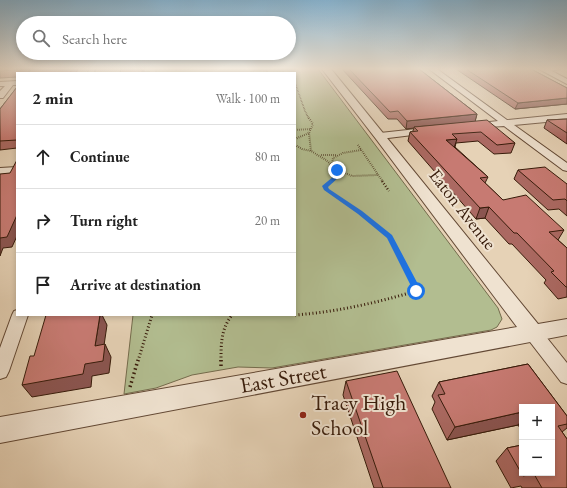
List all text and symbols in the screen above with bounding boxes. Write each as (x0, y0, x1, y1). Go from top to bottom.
search box (16, 16, 296, 60)
icon: search (30, 27, 52, 49)
text: Search here (62, 29, 127, 48)
text: 2 min (32, 87, 73, 109)
text: Walk · 100 m (216, 90, 280, 107)
icon: ahead (32, 146, 54, 168)
text: Continue (70, 147, 130, 166)
text: 80 m (255, 148, 280, 165)
route end (328, 161, 346, 179)
street label: Eaton Avenue (424, 164, 502, 254)
icon: right (32, 210, 54, 232)
text: Turn right (70, 211, 138, 230)
text: 20 m (255, 212, 280, 229)
icon: arrive (32, 274, 54, 296)
text: Arrive at destination (70, 275, 201, 294)
route start (407, 282, 425, 300)
street label: East Street (237, 356, 329, 400)
place label: Tracy High School (311, 388, 406, 442)
map controls (519, 404, 555, 476)
button: + (519, 404, 555, 440)
marker: Tracy High School (298, 410, 308, 420)
button: − (519, 440, 555, 476)

